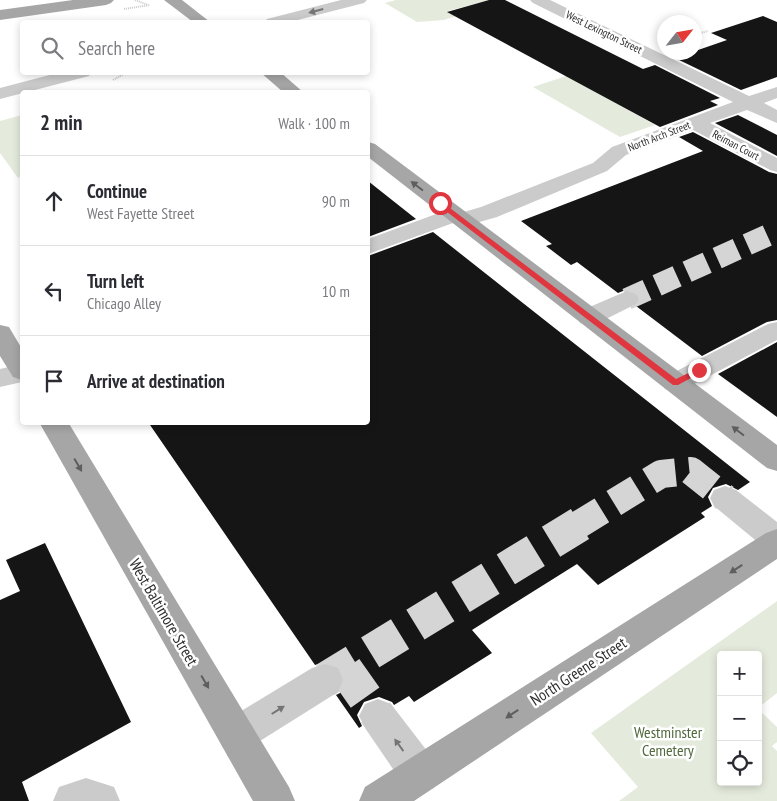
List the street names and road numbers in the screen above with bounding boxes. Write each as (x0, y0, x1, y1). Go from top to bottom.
street label: West Lexington Street (564, 7, 644, 57)
street label: North Arch Street (626, 118, 692, 154)
street label: Reiman Court (710, 127, 762, 163)
street label: West Baltimore Street (125, 555, 203, 670)
street label: North Greene Street (526, 632, 630, 710)

